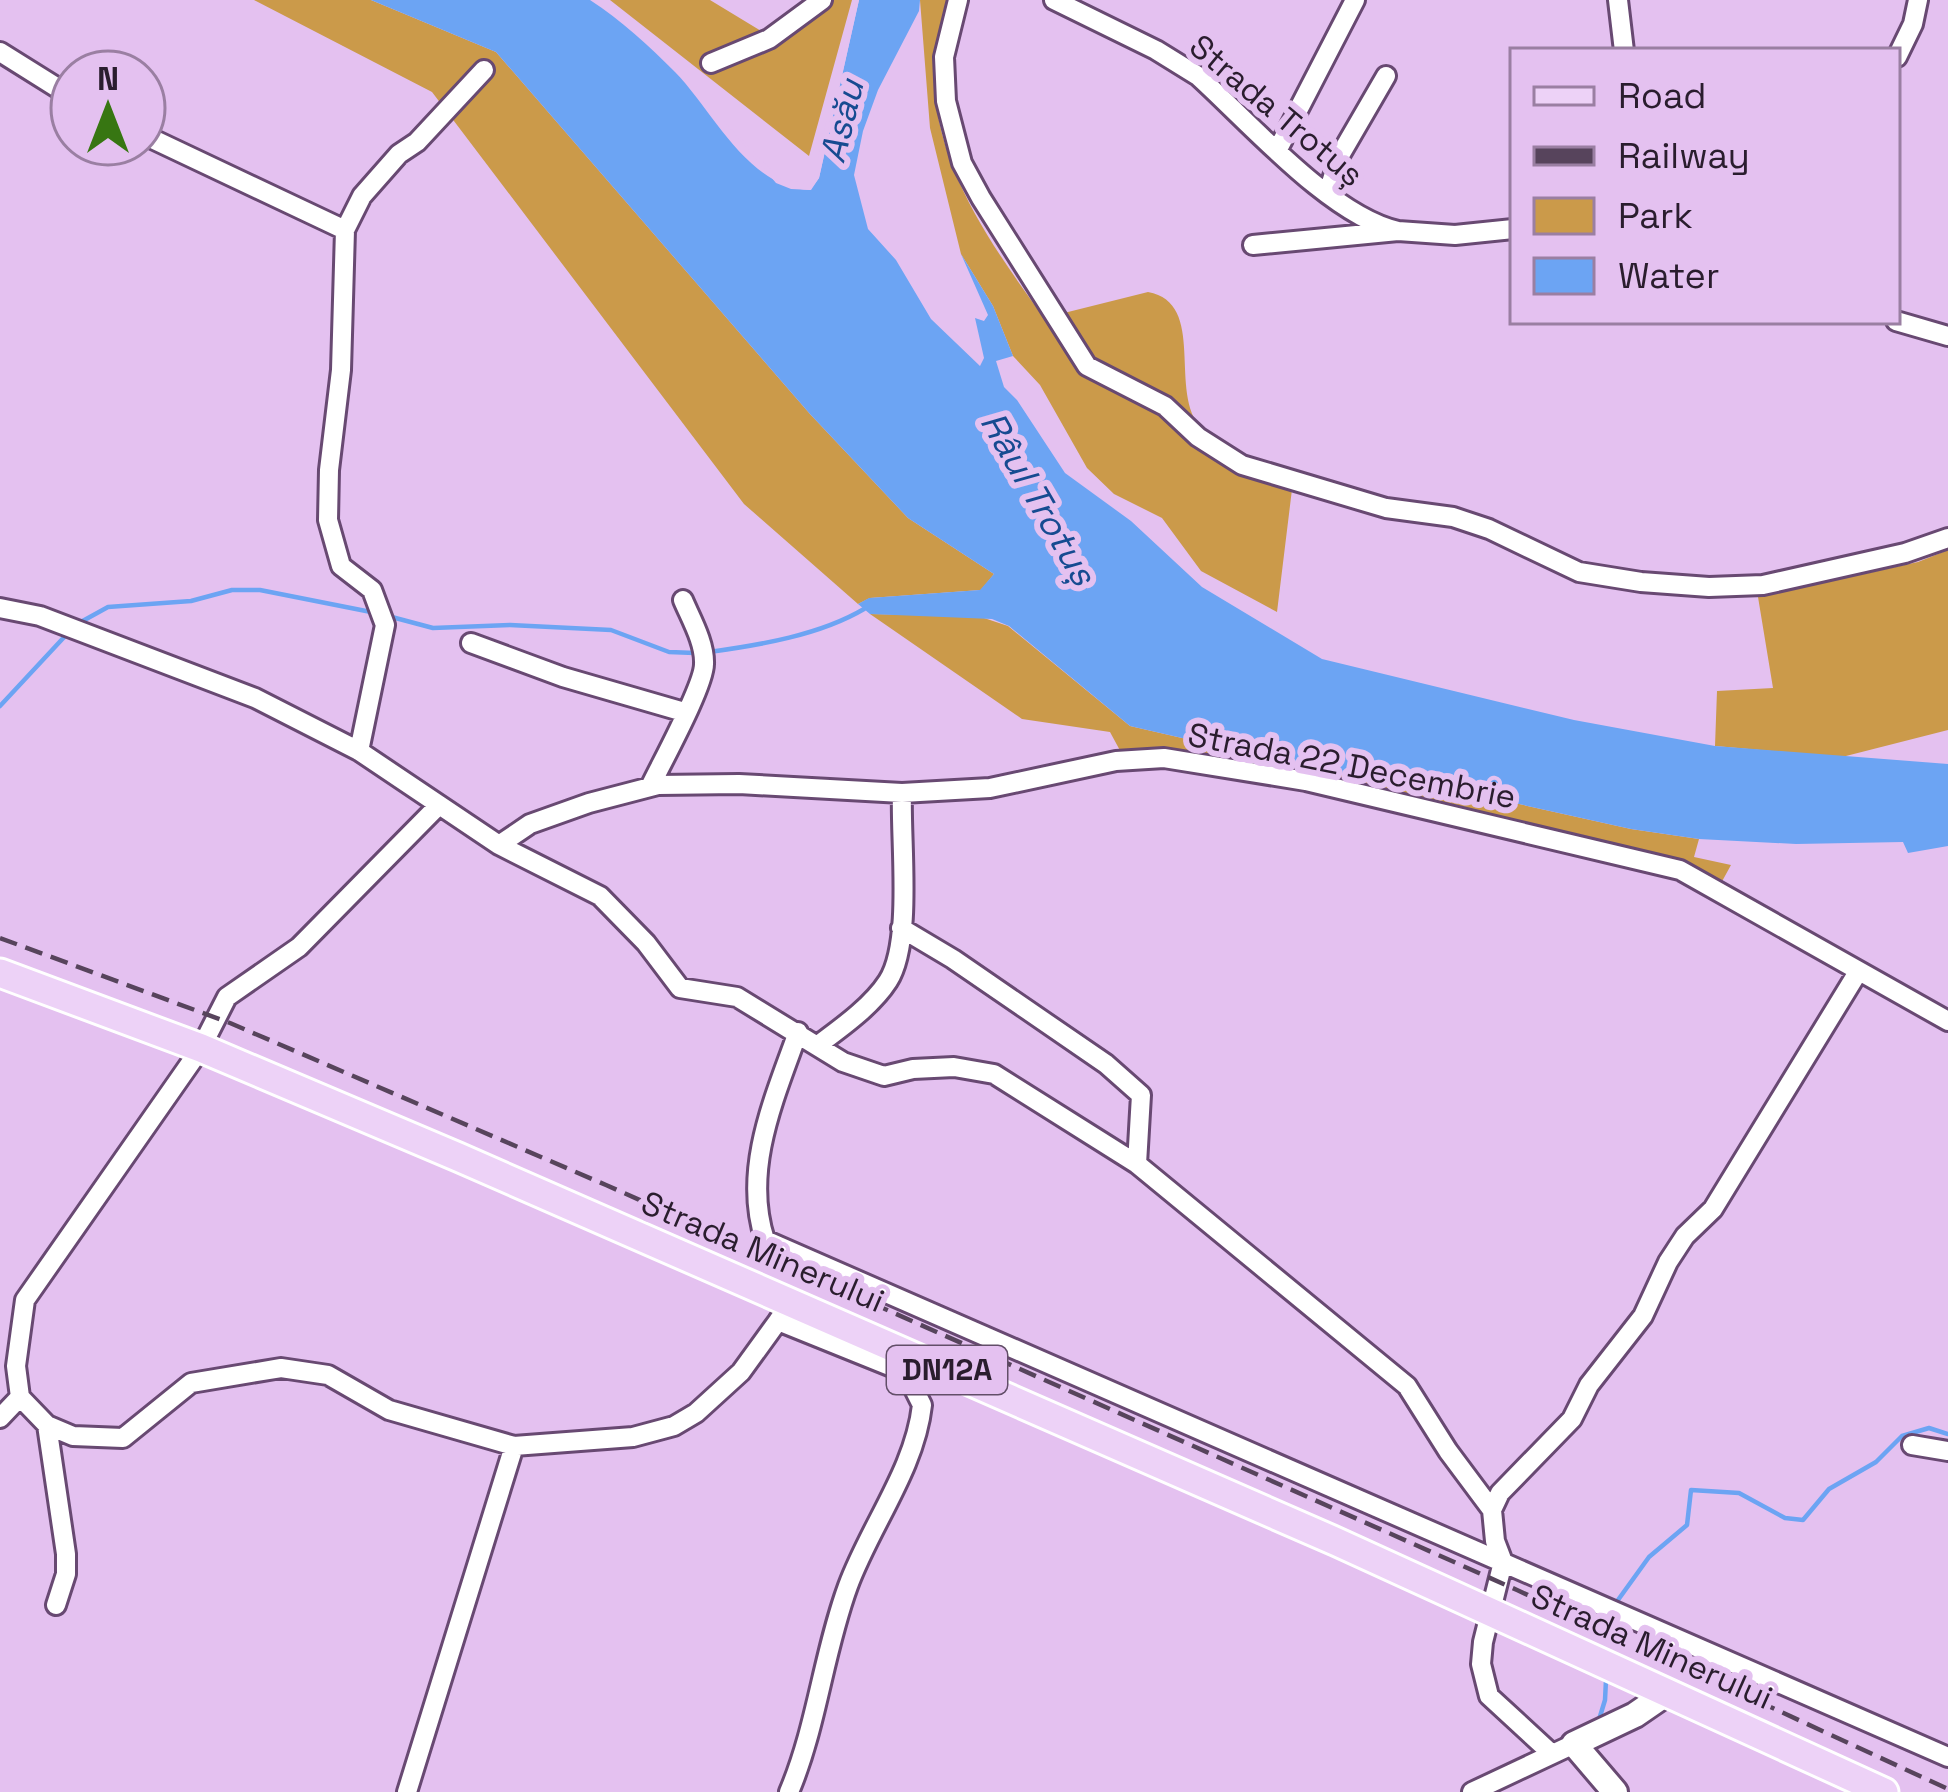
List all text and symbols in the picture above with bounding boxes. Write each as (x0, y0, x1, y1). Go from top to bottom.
street label: Strada Trotuș (1181, 26, 1372, 196)
north arrow (48, 48, 168, 168)
legend (1510, 48, 1900, 324)
text: N (97, 58, 119, 100)
water label: Asău (810, 73, 875, 167)
text: Road (1618, 73, 1706, 119)
text: Railway (1618, 133, 1750, 179)
text: Park (1618, 193, 1693, 239)
text: Water (1618, 253, 1719, 299)
water label: Râul Trotuș (970, 404, 1107, 594)
street label: Strada 22 Decembrie (1184, 714, 1519, 818)
street label: Strada Minerului (635, 1182, 890, 1322)
road number: DN12A (887, 1346, 1007, 1394)
street label: Strada Minerului (1524, 1575, 1779, 1719)

